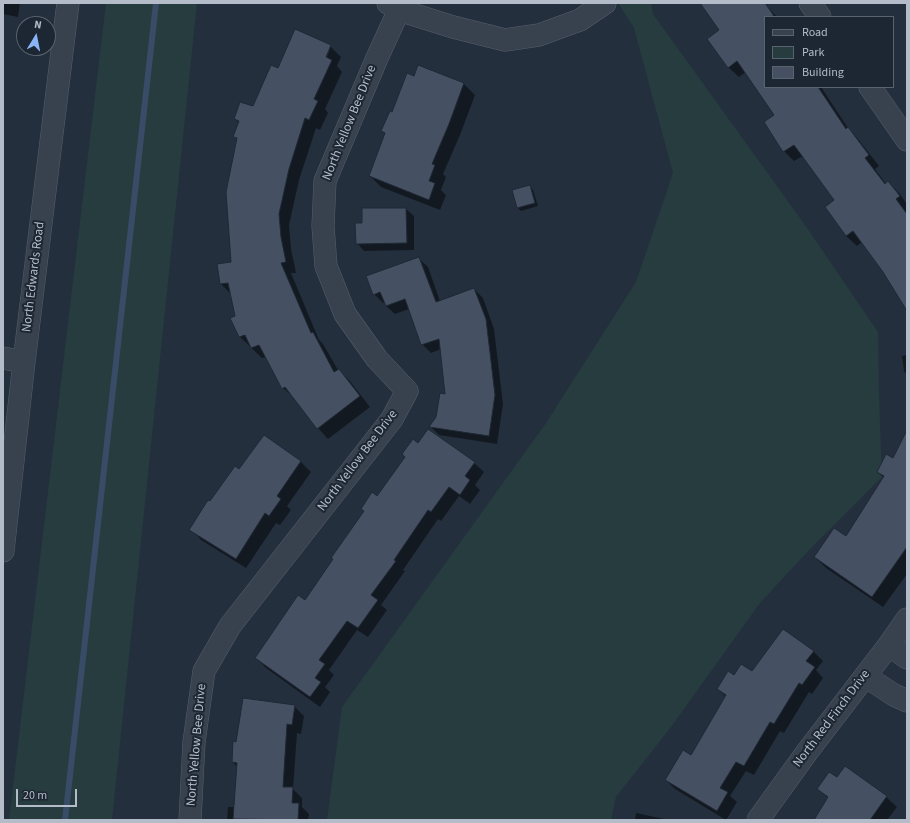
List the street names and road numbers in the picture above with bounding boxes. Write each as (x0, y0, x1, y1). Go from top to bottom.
street label: North Yellow Bee Drive (320, 63, 380, 183)
street label: North Edwards Road (19, 221, 49, 333)
street label: North Yellow Bee Drive (315, 407, 401, 515)
street label: North Red Finch Drive (790, 667, 874, 771)
street label: North Yellow Bee Drive (184, 683, 210, 807)

